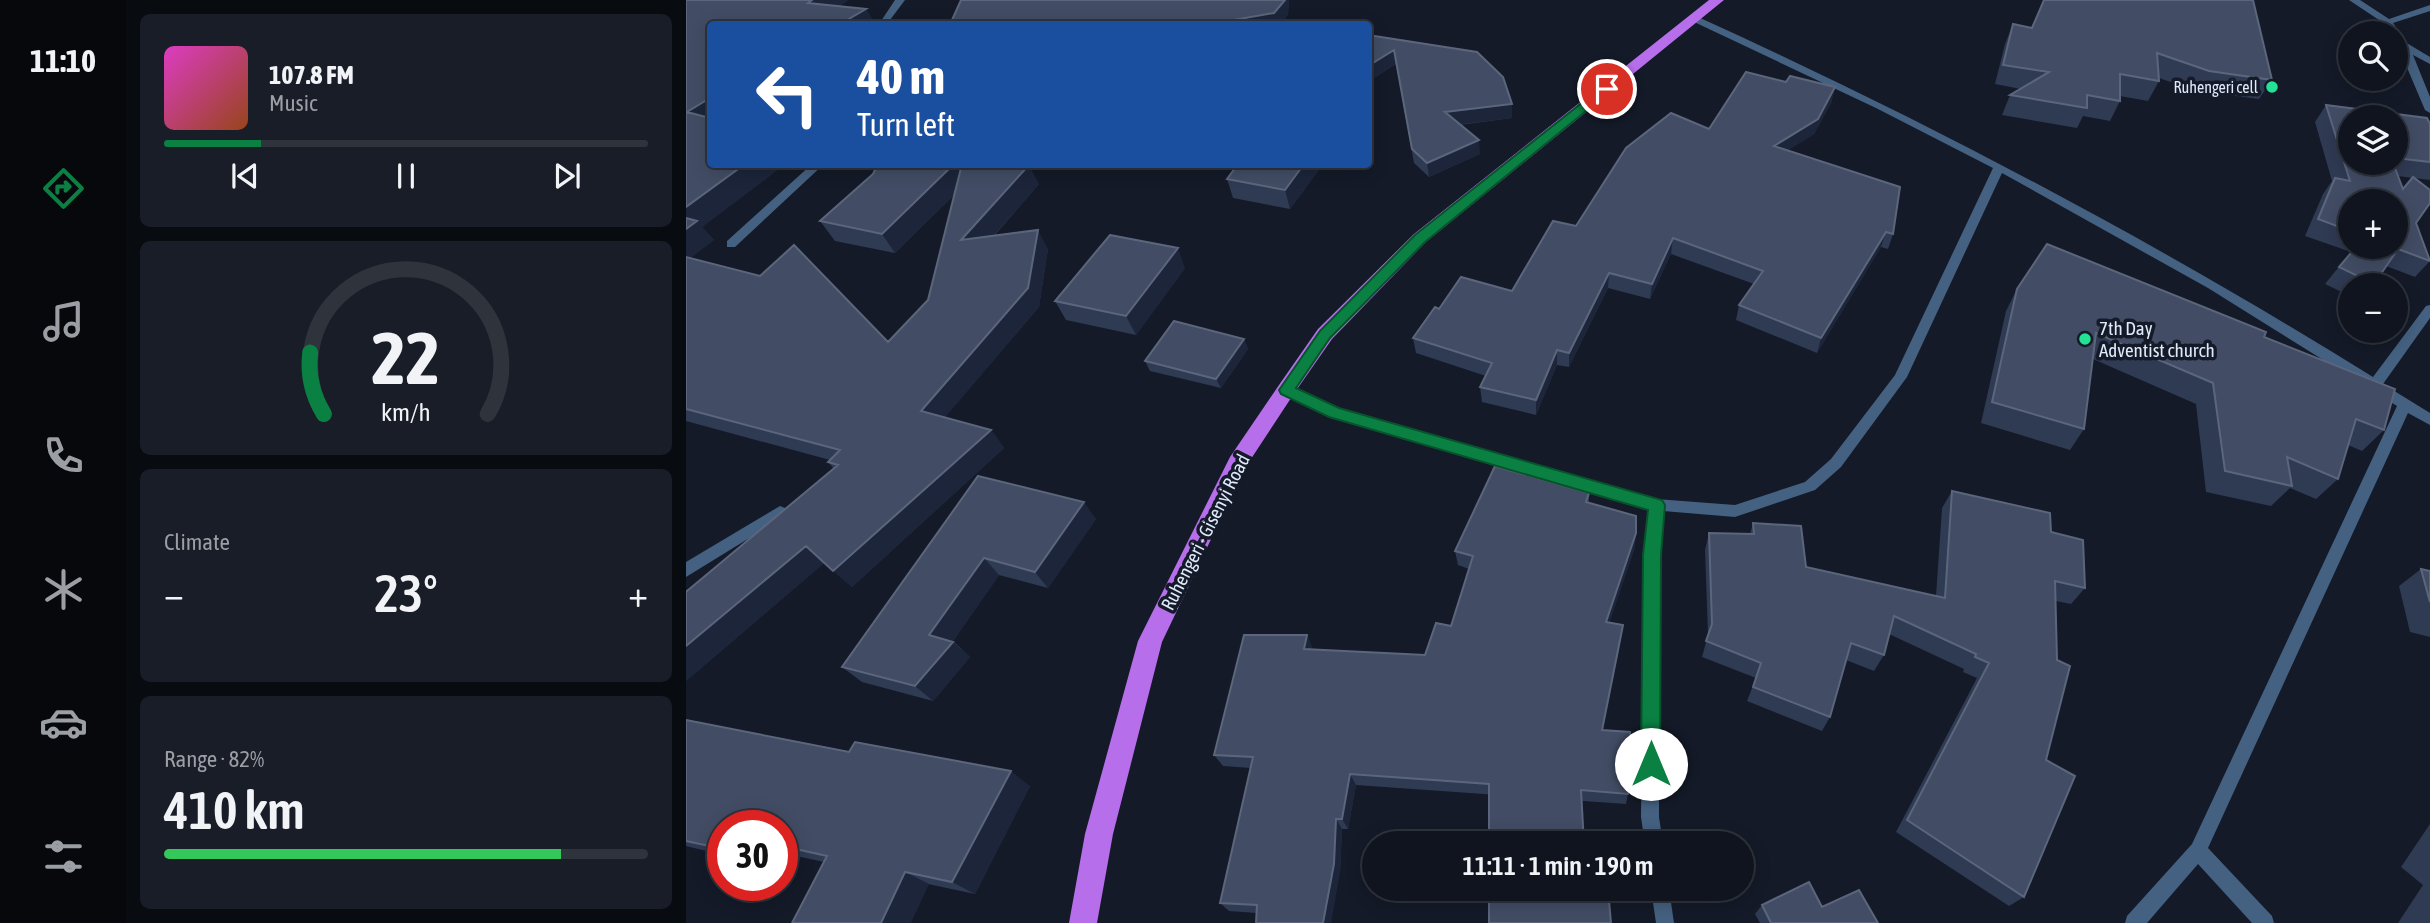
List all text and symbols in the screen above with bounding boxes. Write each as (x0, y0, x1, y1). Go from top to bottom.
map controls (2338, 21, 2408, 343)
button: search (2338, 21, 2408, 91)
text: 11:10 (30, 42, 96, 79)
text: 40 m (857, 48, 945, 104)
icon: left (742, 49, 833, 140)
pin (1577, 59, 1637, 119)
text: 107.8 FM (269, 60, 354, 90)
icon: arrive (1588, 70, 1626, 108)
place label: Ruhengeri cell (2173, 78, 2259, 97)
marker: Ruhengeri cell (2264, 79, 2280, 95)
text: Music (269, 90, 317, 116)
button: layers (2338, 105, 2408, 175)
text: Turn left (857, 106, 955, 143)
icon: previous (226, 157, 264, 195)
icon: pause (387, 157, 425, 195)
icon: next (548, 157, 586, 195)
icon: directions (39, 164, 88, 213)
button: + (2338, 189, 2408, 259)
button: − (2338, 273, 2408, 343)
icon: music (39, 297, 88, 346)
text: 22 (372, 316, 440, 399)
place label: 7th Day Adventist church (2099, 317, 2215, 361)
marker: 7th Day Adventist church (2077, 331, 2093, 347)
text: km/h (381, 398, 431, 426)
icon: phone (39, 431, 88, 480)
street label: Ruhengeri - Gisenyi Road (1156, 450, 1254, 614)
text: Climate (164, 529, 230, 555)
text: 23° (374, 563, 438, 623)
icon: climate (39, 565, 88, 614)
text: − (164, 572, 184, 615)
text: + (628, 572, 648, 615)
icon: car (39, 698, 88, 747)
position arrow (1614, 727, 1688, 801)
text: Range · 82% (164, 746, 264, 772)
text: 410 km (164, 780, 305, 840)
speed limit sign: 30 (707, 810, 798, 901)
icon: filters (39, 832, 88, 881)
text: 11:11 · 1 min · 190 m (1463, 851, 1653, 881)

